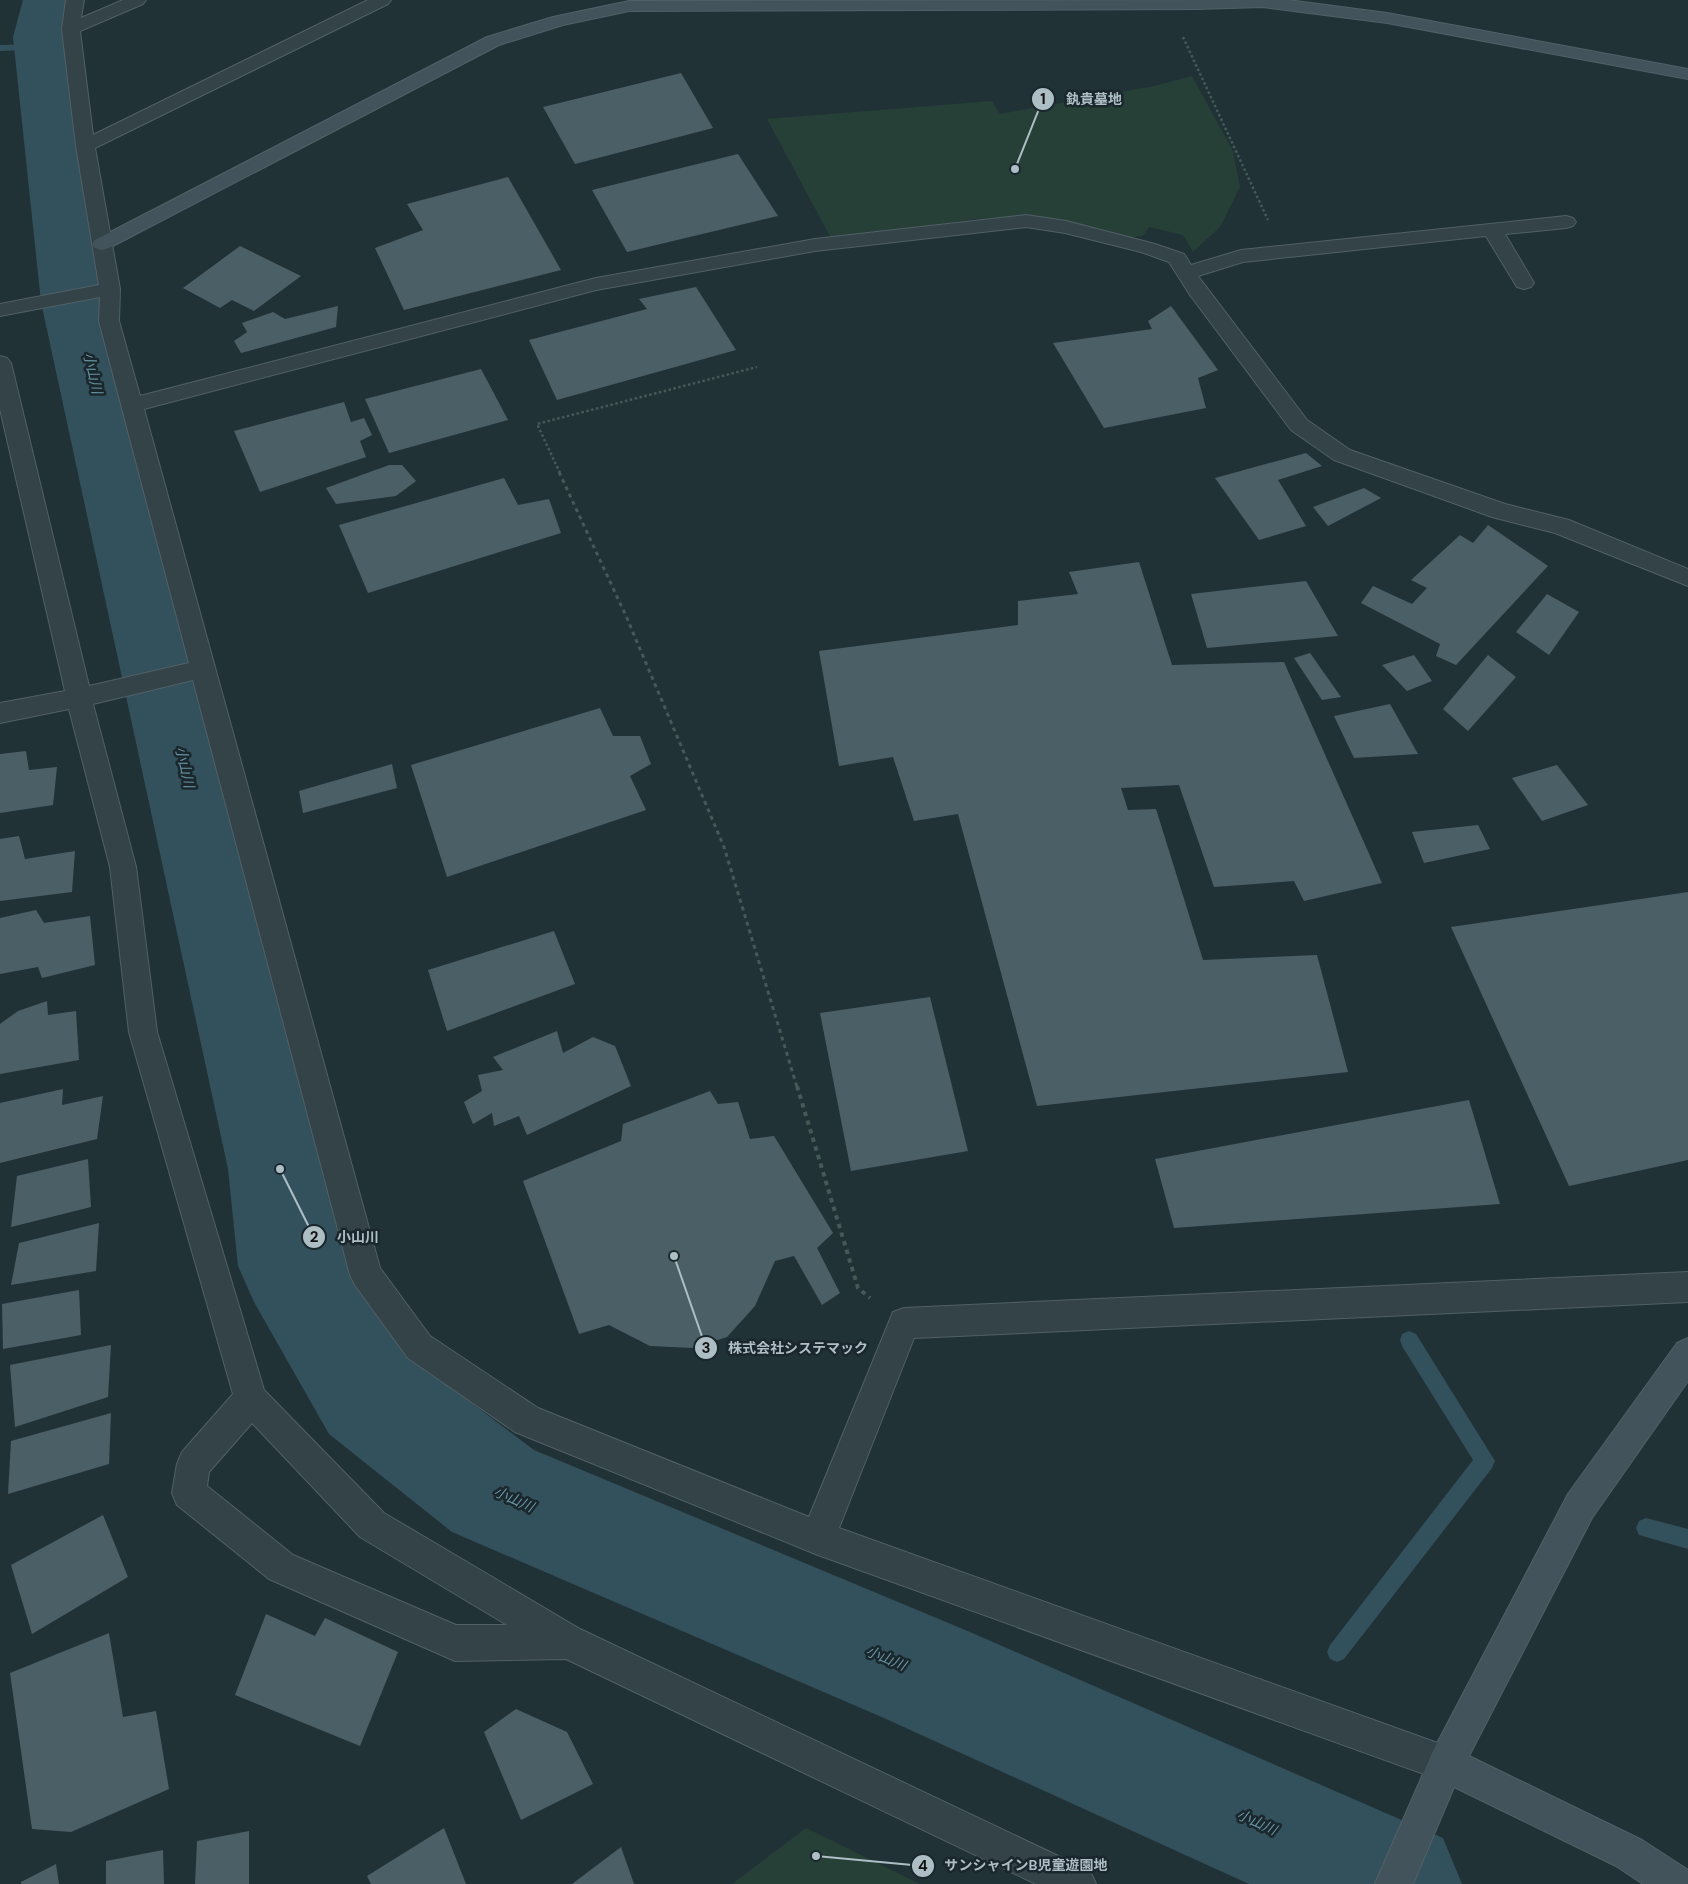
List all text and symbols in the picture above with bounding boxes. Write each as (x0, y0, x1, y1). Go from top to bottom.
callout: 釻貴墓地 (1031, 84, 1132, 113)
text: 1 (1040, 89, 1046, 109)
text: 釻貴墓地 (1066, 90, 1122, 108)
water label: 小山川 (80, 351, 107, 397)
water label: 小山川 (172, 745, 199, 791)
callout: 小山川 (302, 1223, 389, 1252)
text: 2 (310, 1227, 319, 1247)
text: 小山川 (337, 1228, 379, 1246)
callout: 株式会社システマック (693, 1333, 878, 1362)
text: 3 (701, 1338, 711, 1358)
text: 株式会社システマック (728, 1339, 868, 1357)
water label: 小山川 (491, 1482, 539, 1517)
water label: 小山川 (863, 1642, 911, 1675)
water label: 小山川 (1234, 1805, 1282, 1840)
callout: サンシャインB児童遊園地 (910, 1851, 1118, 1880)
text: 4 (918, 1856, 928, 1876)
text: サンシャインB児童遊園地 (945, 1856, 1107, 1874)

